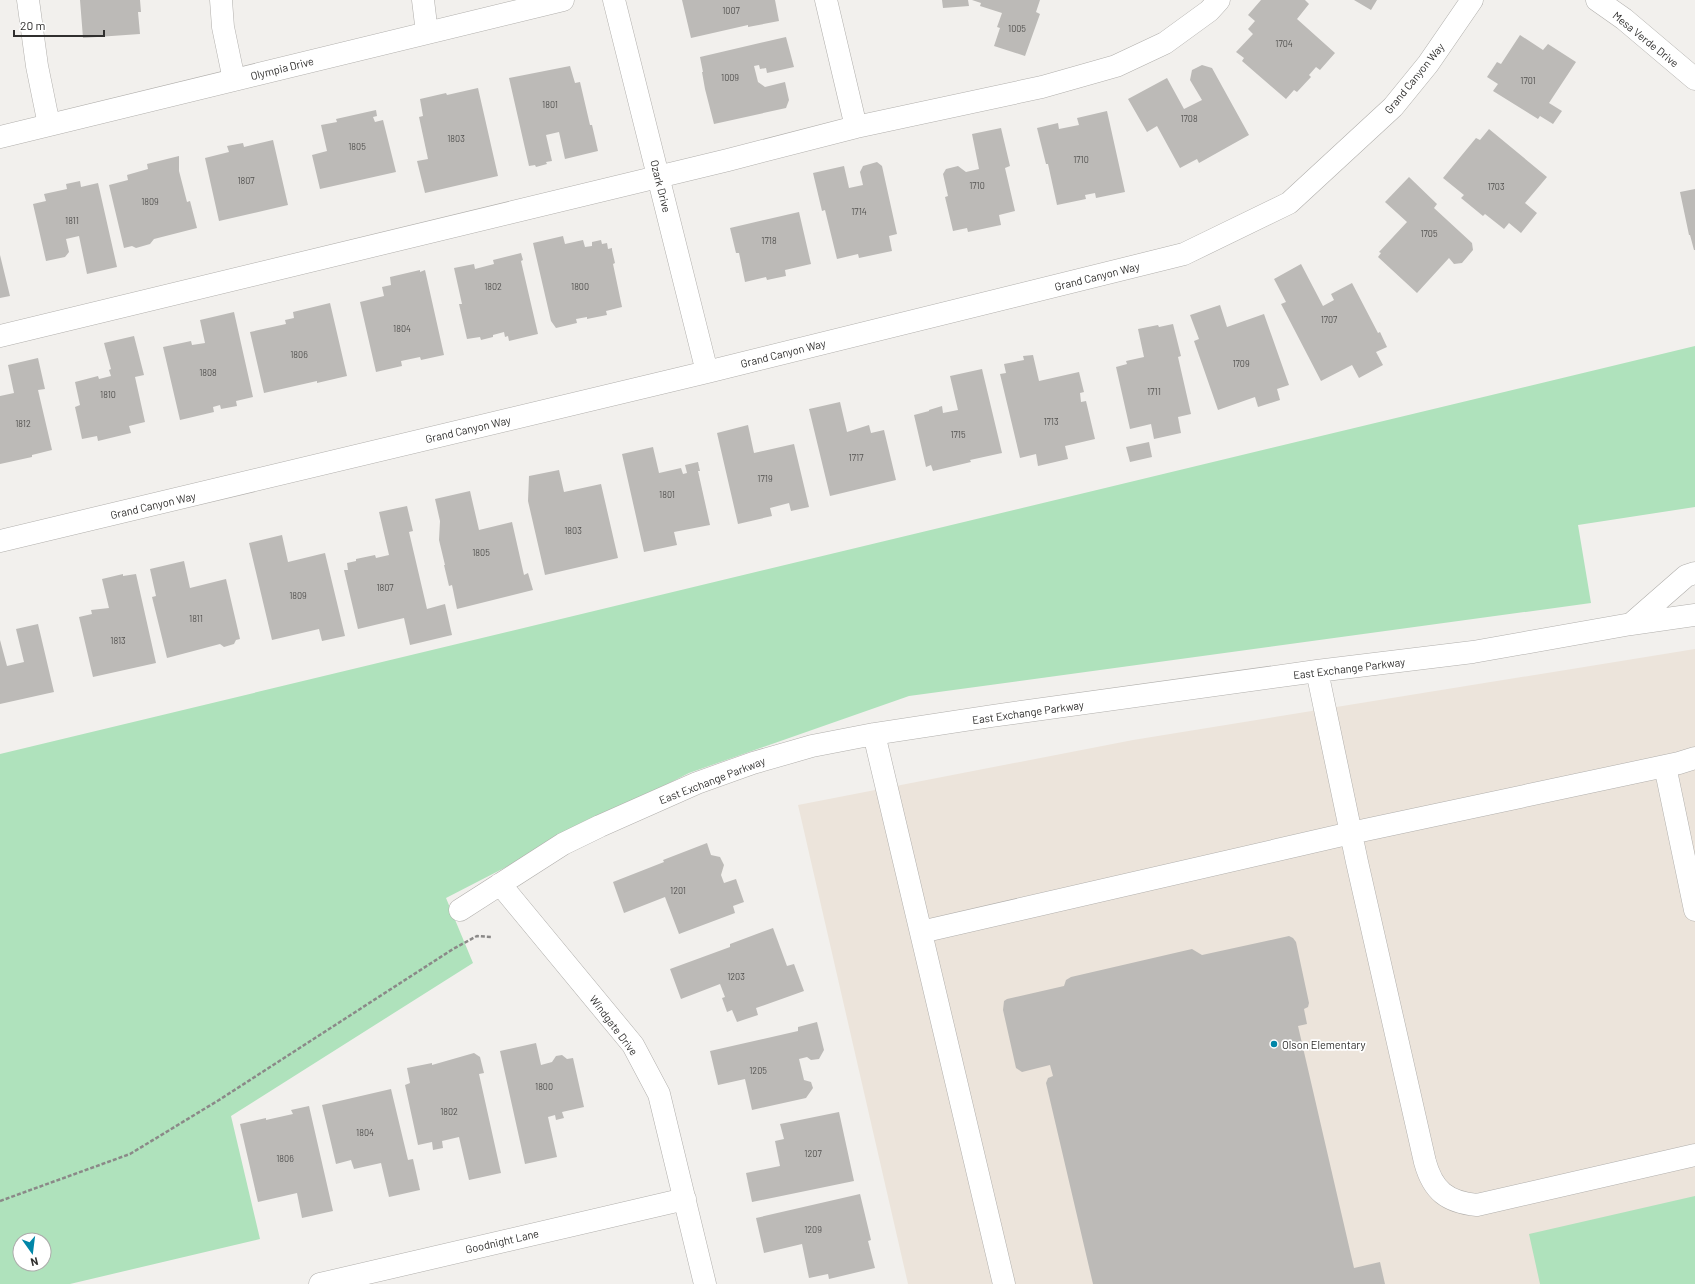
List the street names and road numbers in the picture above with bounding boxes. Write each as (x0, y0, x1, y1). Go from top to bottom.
street label: Mesa Verde Drive (1610, 8, 1682, 70)
street label: Grand Canyon Way (1382, 40, 1446, 116)
street label: Olympia Drive (249, 54, 315, 82)
street label: Ozark Drive (648, 158, 674, 214)
street label: Grand Canyon Way (1053, 259, 1141, 293)
street label: Grand Canyon Way (739, 336, 827, 370)
street label: Grand Canyon Way (424, 413, 512, 445)
street label: Grand Canyon Way (109, 489, 197, 521)
street label: East Exchange Parkway (1292, 655, 1406, 681)
street label: East Exchange Parkway (971, 698, 1085, 726)
street label: East Exchange Parkway (657, 754, 767, 806)
street label: Windgate Drive (587, 992, 641, 1058)
street label: Goodnight Lane (464, 1226, 540, 1256)

